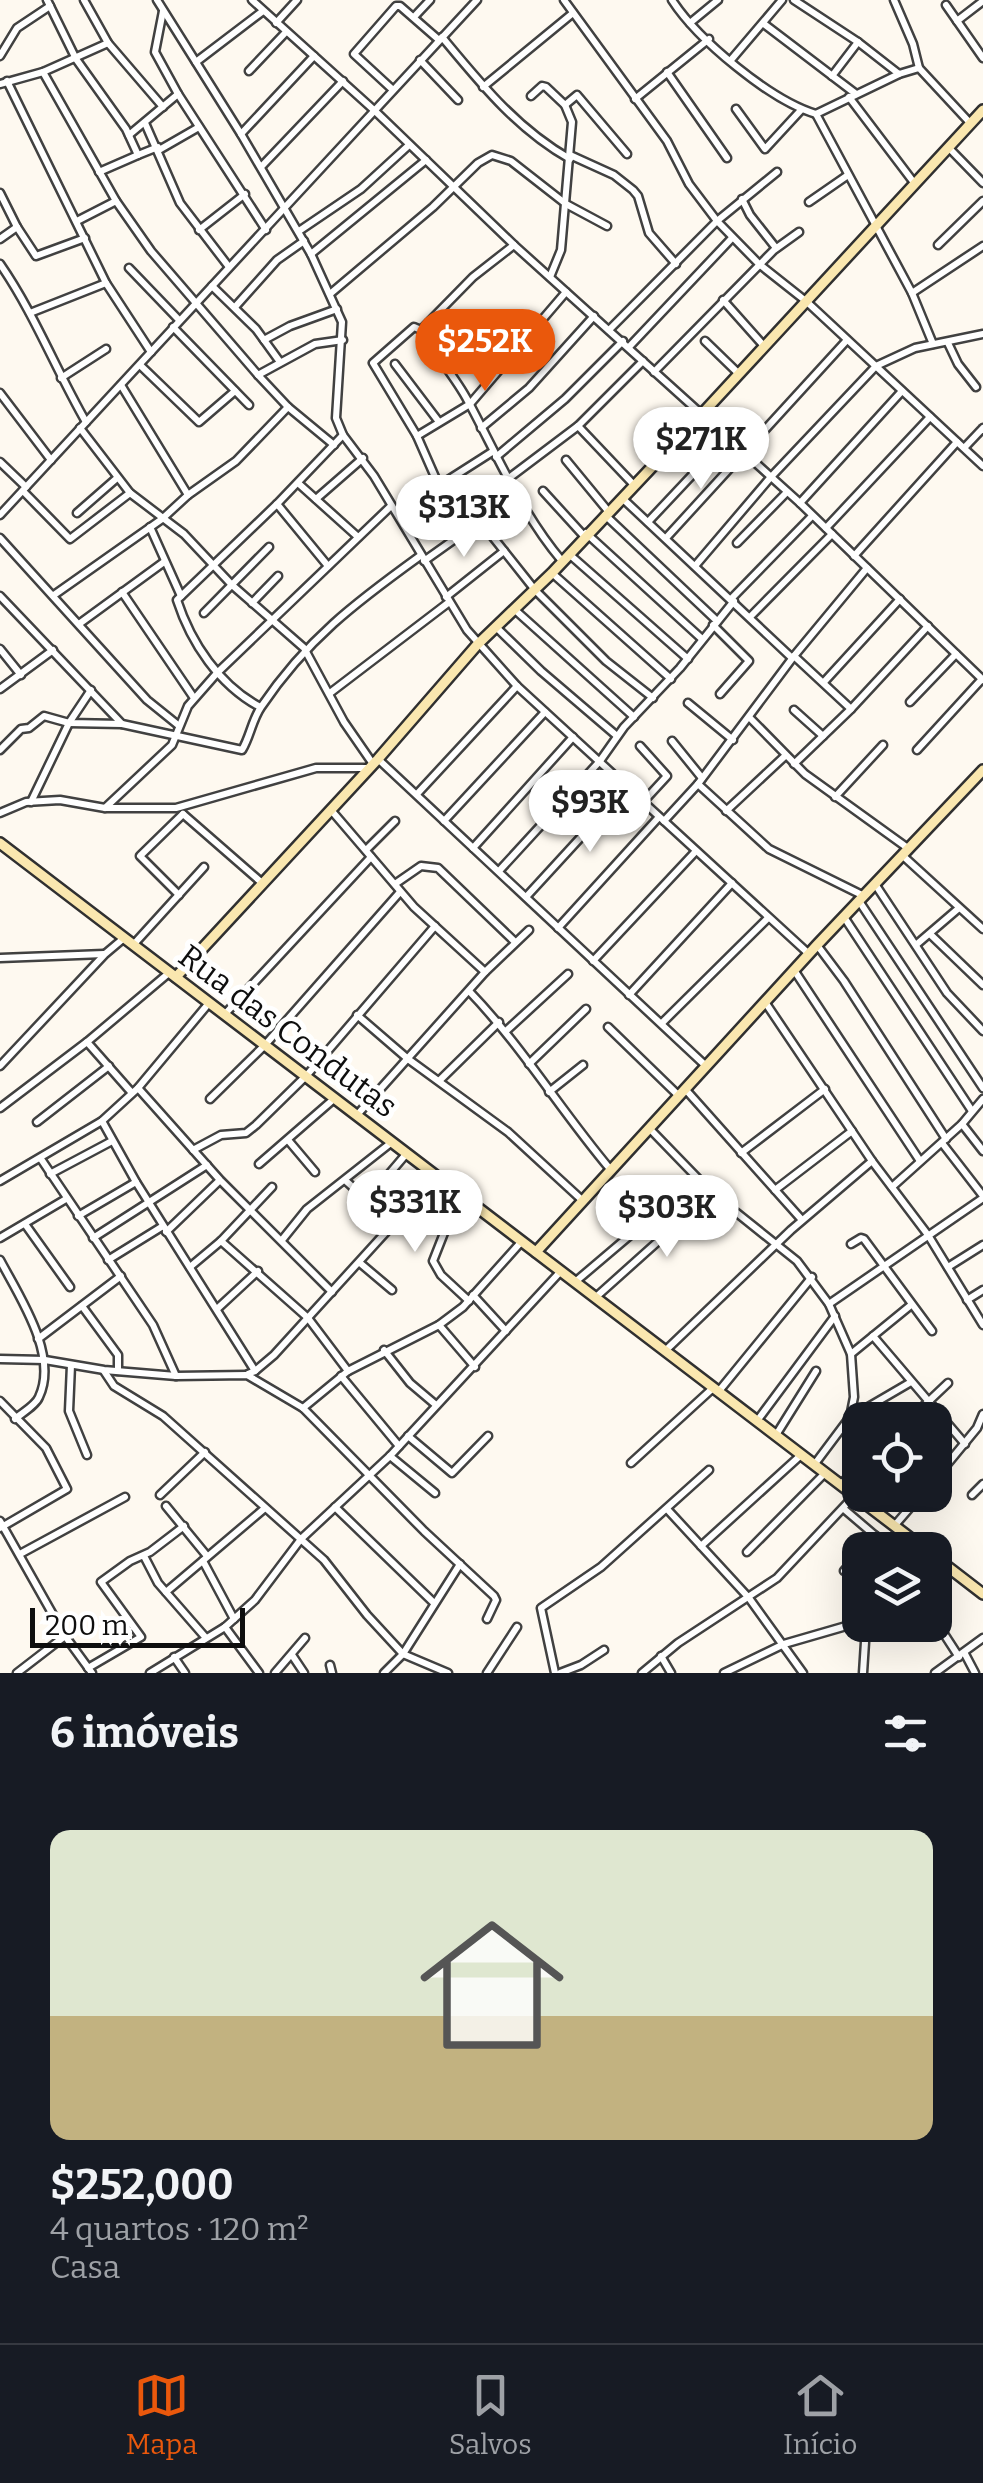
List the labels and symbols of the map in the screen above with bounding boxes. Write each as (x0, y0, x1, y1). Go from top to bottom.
pin: $252K (415, 309, 555, 394)
pin: $271K (631, 407, 771, 492)
pin: $313K (394, 475, 534, 560)
pin: $93K (531, 770, 649, 855)
street label: Rua das Condutas (171, 937, 405, 1125)
pin: $331K (345, 1170, 485, 1255)
pin: $303K (597, 1175, 737, 1260)
scale bar (30, 1603, 245, 1648)

